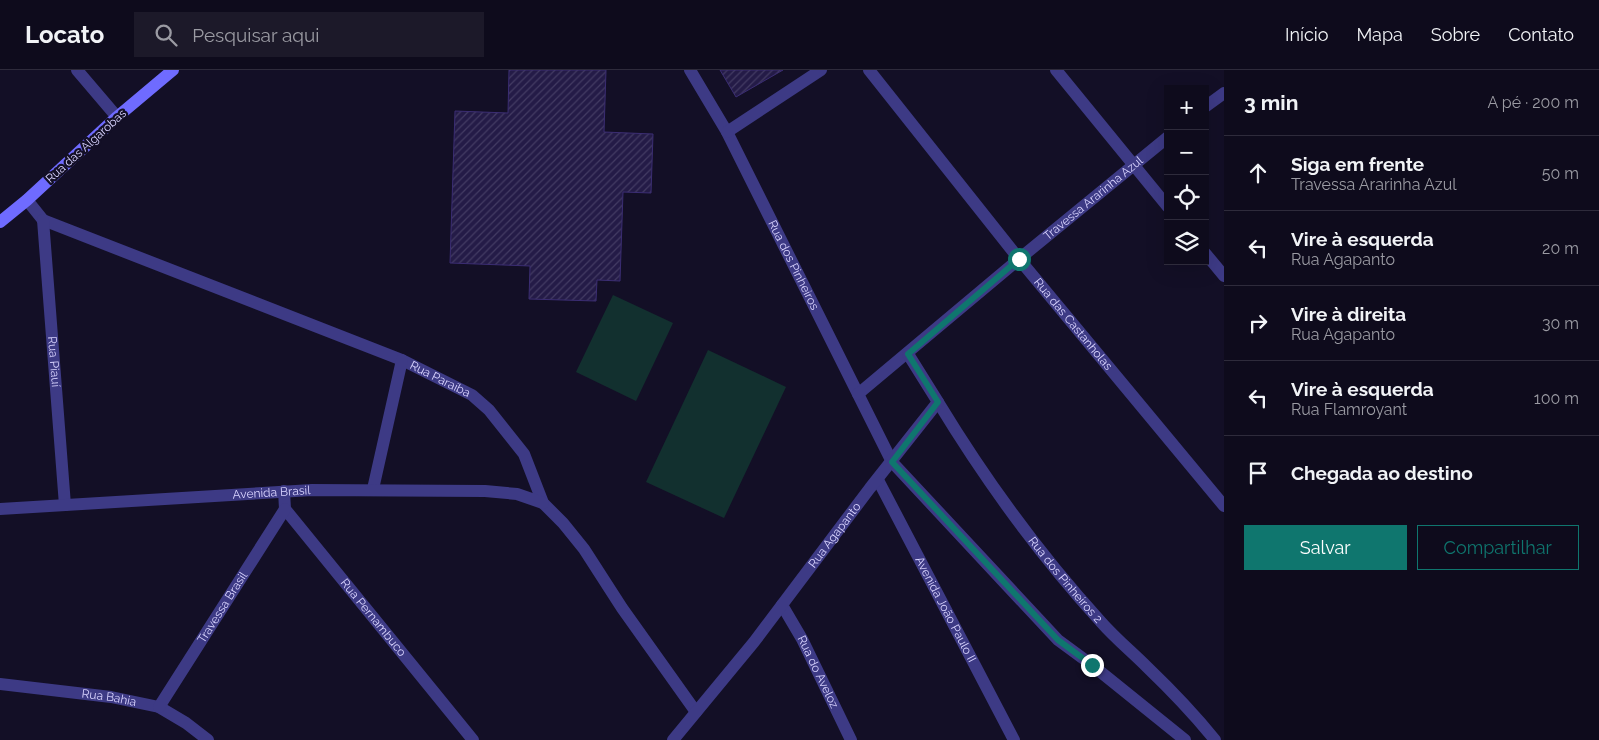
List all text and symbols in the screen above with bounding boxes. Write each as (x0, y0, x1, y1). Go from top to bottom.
search box (134, 12, 484, 57)
text: Locato (25, 20, 104, 49)
icon: search (152, 21, 180, 49)
text: Pesquisar aqui (192, 24, 320, 46)
text: Início (1285, 24, 1328, 45)
text: Mapa (1356, 24, 1403, 45)
text: Sobre (1431, 24, 1480, 45)
text: Contato (1508, 24, 1574, 45)
map controls (1164, 85, 1209, 265)
button: + (1164, 85, 1209, 130)
text: 3 min (1244, 90, 1298, 115)
text: A pé · 200 m (1487, 93, 1579, 112)
street label: Rua das Algarobas (43, 106, 129, 186)
button: − (1164, 130, 1209, 175)
street label: Travessa Ararinha Azul (1041, 153, 1146, 243)
text: Siga em frente (1291, 153, 1424, 175)
icon: ahead (1244, 159, 1272, 187)
text: 50 m (1542, 164, 1579, 183)
button: locate (1164, 175, 1209, 220)
text: Travessa Ararinha Azul (1291, 175, 1457, 194)
street label: Rua dos Pinheiros (765, 218, 822, 313)
button: layers (1164, 220, 1209, 265)
text: Vire à esquerda (1291, 228, 1434, 250)
icon: left (1244, 234, 1272, 262)
text: 20 m (1542, 239, 1579, 258)
route start (1008, 248, 1031, 271)
text: Rua Agapanto (1291, 250, 1395, 269)
street label: Rua das Castanholas (1031, 275, 1115, 373)
text: Vire à direita (1291, 303, 1406, 325)
icon: right (1244, 309, 1272, 337)
text: 30 m (1542, 314, 1579, 333)
text: Rua Agapanto (1291, 325, 1395, 344)
street label: Rua Piauí (45, 336, 63, 388)
street label: Rua Paraíba (408, 358, 473, 400)
text: Vire à esquerda (1291, 378, 1434, 400)
icon: left (1244, 384, 1272, 412)
text: 100 m (1534, 389, 1579, 408)
text: Rua Flamroyant (1291, 400, 1407, 419)
icon: arrive (1244, 459, 1272, 487)
text: Chegada ao destino (1291, 462, 1473, 484)
street label: Avenida Brasil (232, 483, 312, 502)
street label: Rua Agapanto (805, 500, 864, 570)
button: Salvar (1244, 525, 1407, 570)
button: Compartilhar (1417, 525, 1579, 570)
street label: Rua dos Pinheiros 2 (1025, 534, 1105, 626)
street label: Avenida João Paulo II (912, 554, 979, 665)
street label: Travessa Brasil (195, 569, 251, 646)
street label: Rua Pernambuco (338, 576, 409, 659)
street label: Rua do Aveloz (794, 633, 842, 711)
route end (1081, 654, 1104, 677)
street label: Rua Bahia (81, 687, 138, 709)

